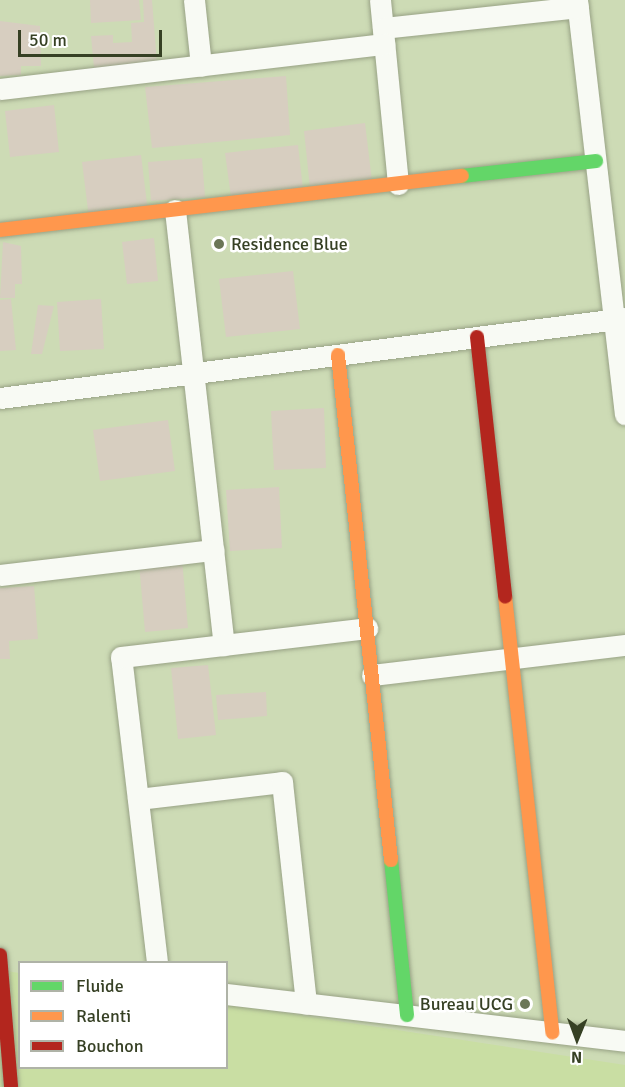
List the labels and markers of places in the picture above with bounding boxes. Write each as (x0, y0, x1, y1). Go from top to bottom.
place label: Residence Blue (231, 233, 348, 255)
marker: Residence Blue (212, 237, 226, 251)
place label: Bureau UCG (420, 993, 513, 1015)
marker: Bureau UCG (518, 997, 532, 1011)

